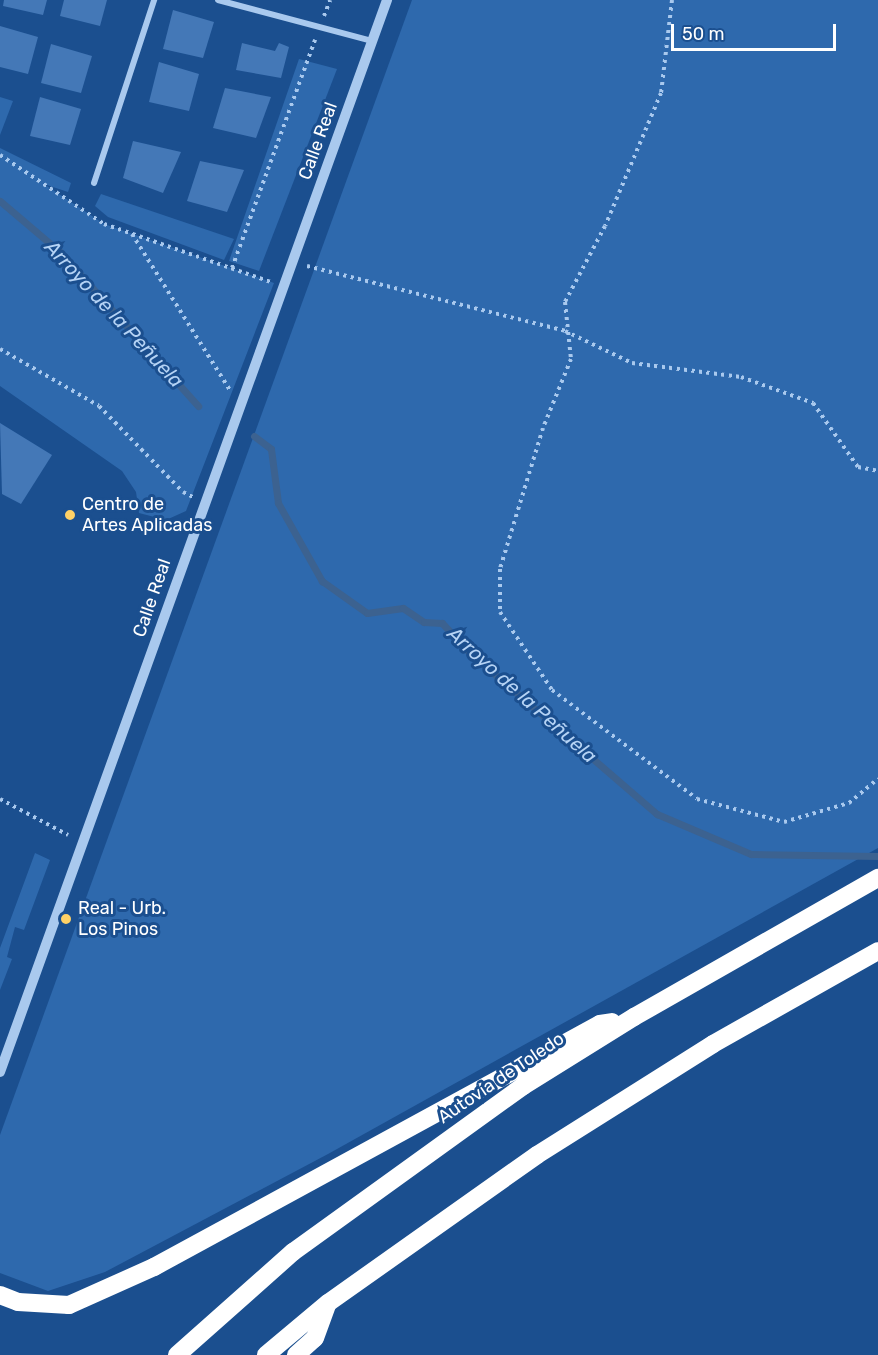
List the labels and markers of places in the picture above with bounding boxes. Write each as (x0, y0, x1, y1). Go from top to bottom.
place label: Centro de Artes Aplicadas (82, 494, 213, 536)
marker: Centro de Artes Aplicadas (63, 508, 77, 522)
place label: Real - Urb. Los Pinos (78, 898, 166, 940)
marker: Real - Urb. Los Pinos (59, 912, 73, 926)

